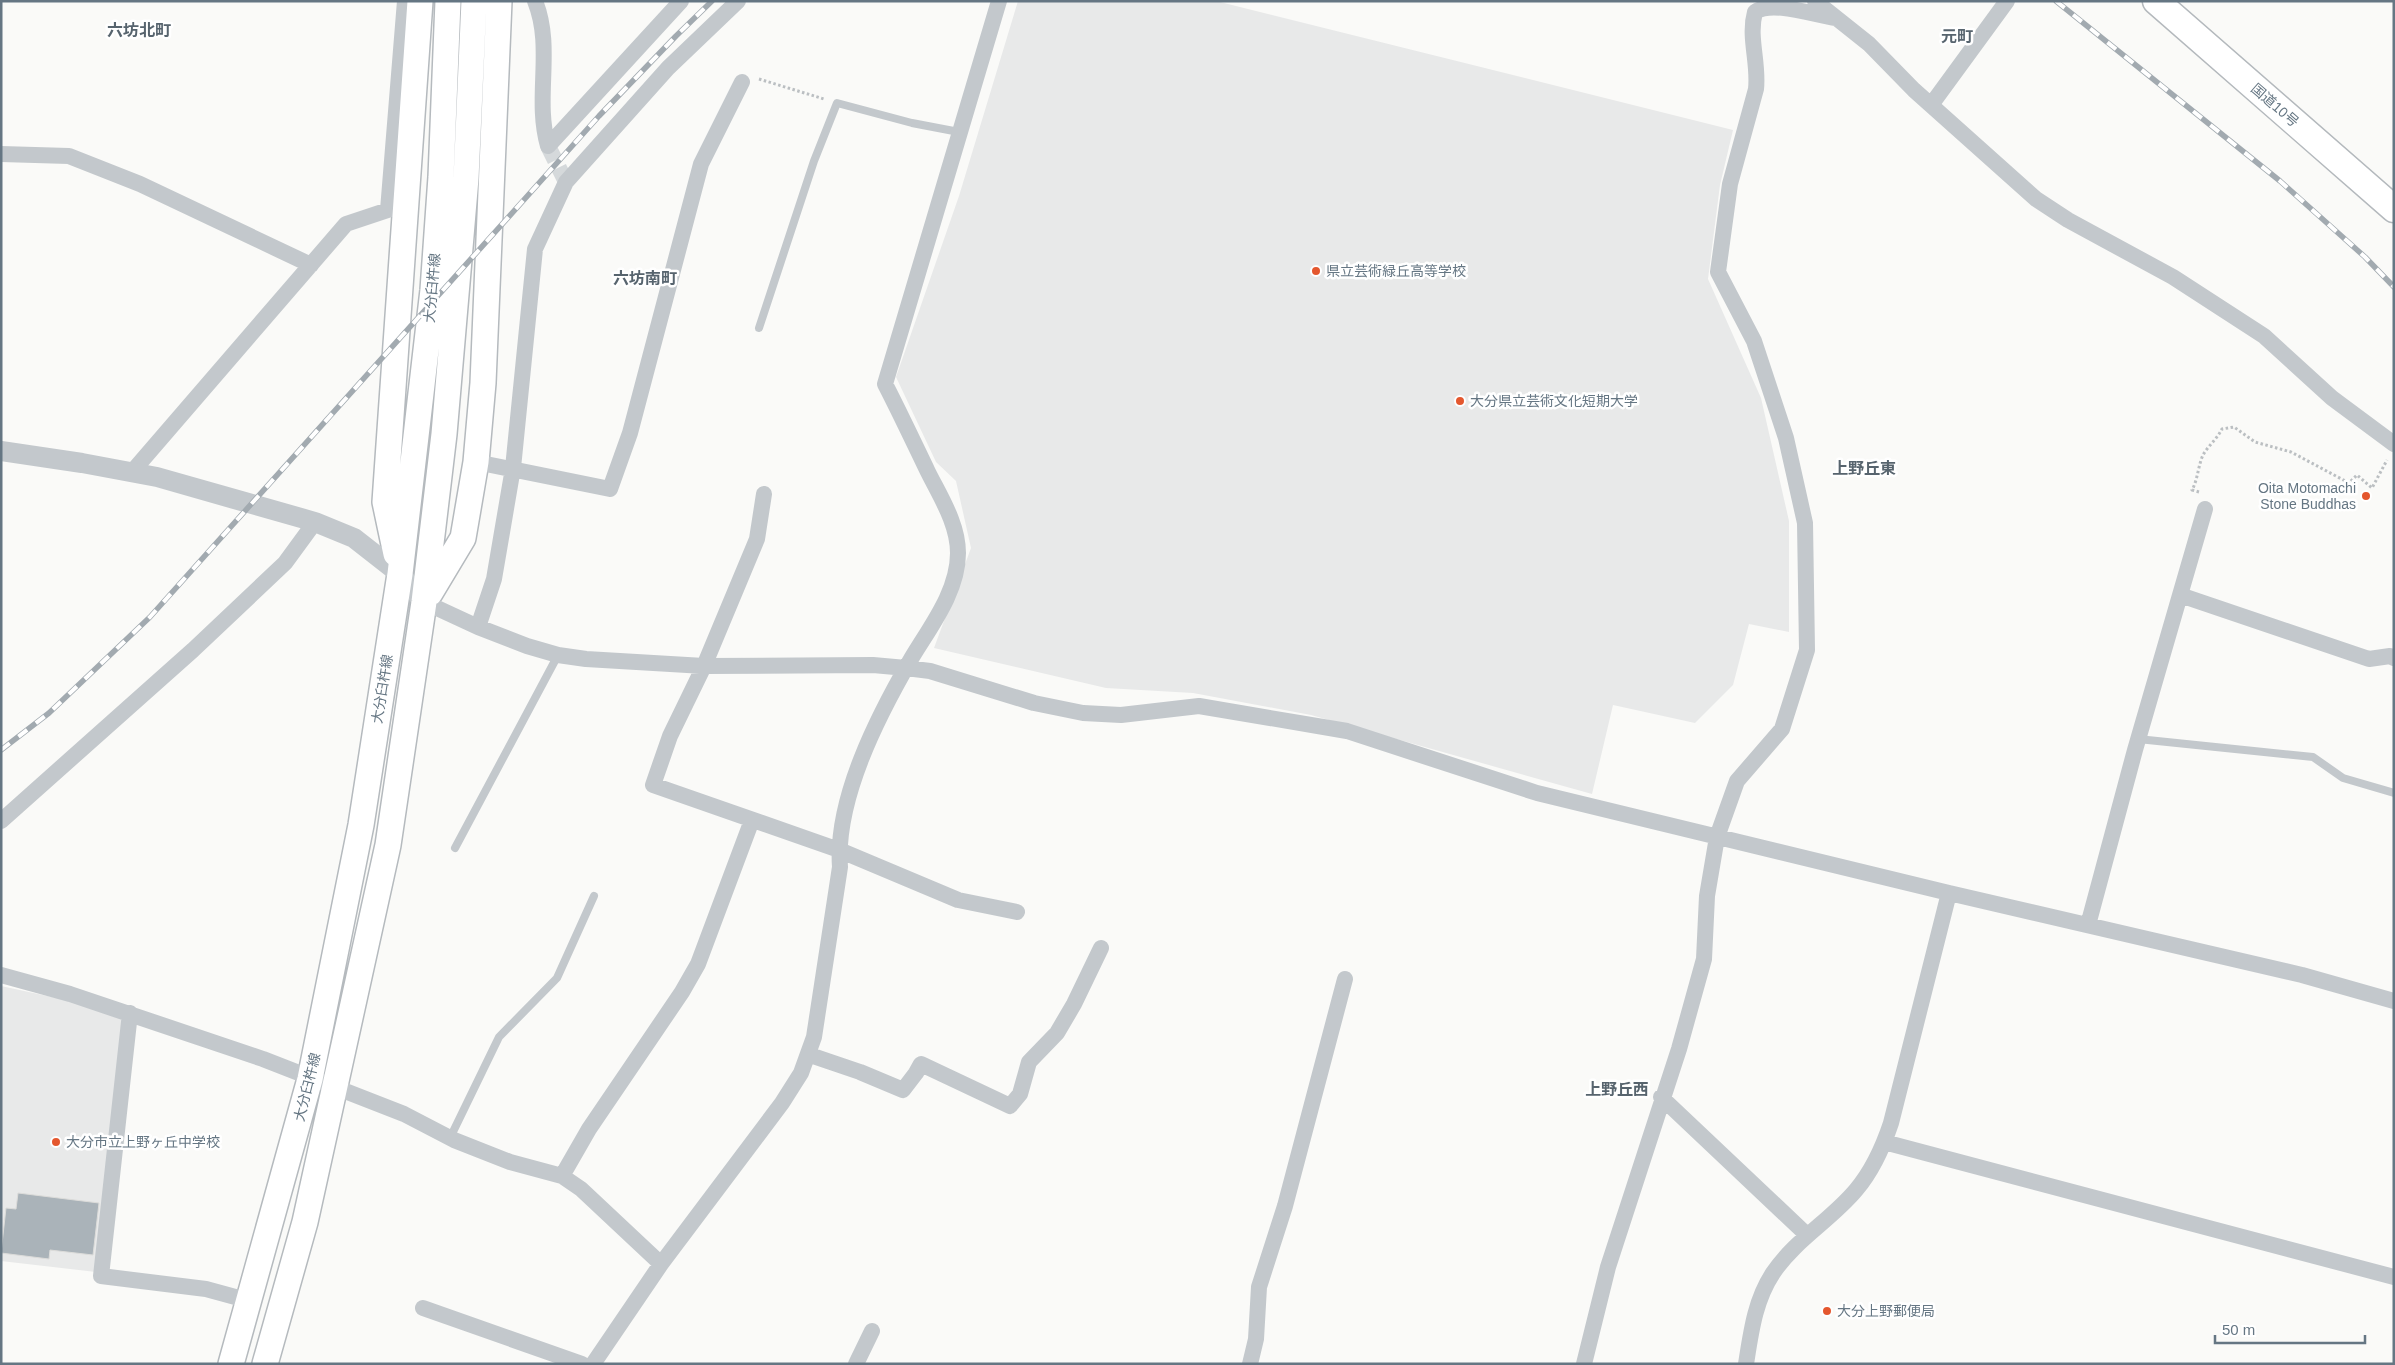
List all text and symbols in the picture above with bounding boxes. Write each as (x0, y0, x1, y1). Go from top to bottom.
district label: 六坊北町 (107, 22, 171, 39)
district label: 元町 (1941, 28, 1973, 45)
street label: 国道10号 (2248, 80, 2302, 130)
street label: 大分臼杵線 (421, 252, 443, 324)
place label: 県立芸術緑丘高等学校 (1326, 263, 1466, 279)
marker: 県立芸術緑丘高等学校 (1310, 265, 1322, 277)
district label: 六坊南町 (613, 270, 677, 287)
place label: 大分県立芸術文化短期大学 (1470, 393, 1638, 409)
marker: 大分県立芸術文化短期大学 (1454, 395, 1466, 407)
district label: 上野丘東 (1832, 460, 1896, 477)
place label: Oita Motomachi Stone Buddhas (2258, 480, 2356, 512)
marker: Oita Motomachi Stone Buddhas (2360, 490, 2372, 502)
street label: 大分臼杵線 (369, 653, 395, 725)
street label: 大分臼杵線 (291, 1051, 323, 1123)
district label: 上野丘西 (1585, 1081, 1649, 1098)
place label: 大分市立上野ヶ丘中学校 (66, 1134, 220, 1150)
marker: 大分市立上野ヶ丘中学校 (50, 1136, 62, 1148)
place label: 大分上野郵便局 (1837, 1303, 1935, 1319)
marker: 大分上野郵便局 (1821, 1305, 1833, 1317)
scale bar (2215, 1312, 2365, 1344)
text: 50 m (2222, 1321, 2255, 1338)

